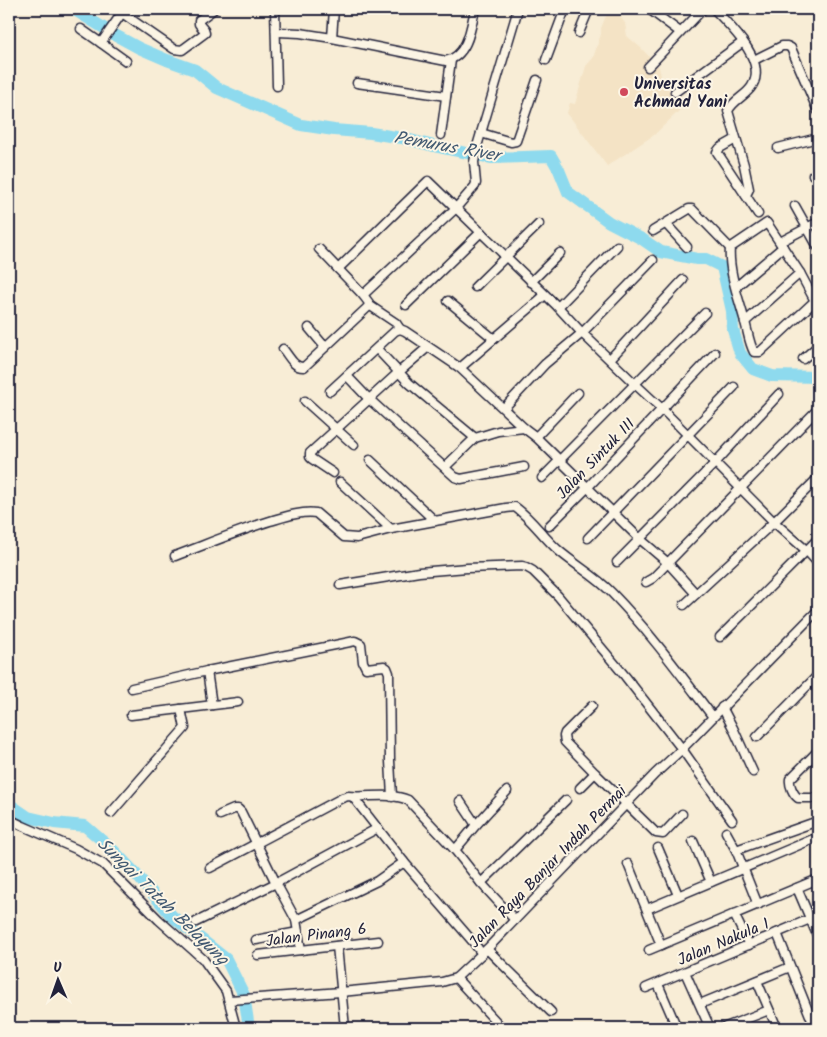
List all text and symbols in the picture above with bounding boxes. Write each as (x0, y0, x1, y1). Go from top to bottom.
place label: Universitas Achmad Yani (634, 72, 728, 115)
marker: Universitas Achmad Yani (618, 86, 630, 98)
water label: Pemurus River (392, 124, 506, 172)
street label: Jalan Sintuk III (551, 413, 642, 505)
street label: Jalan Raya Banjar Indah Permai (463, 779, 634, 954)
water label: Sungai Tatah Belayung (89, 831, 236, 974)
street label: Jalan Nakula 1 (674, 912, 773, 973)
street label: Jalan Pinang 6 (264, 917, 368, 954)
north arrow (32, 954, 82, 1004)
text: U (53, 957, 63, 979)

